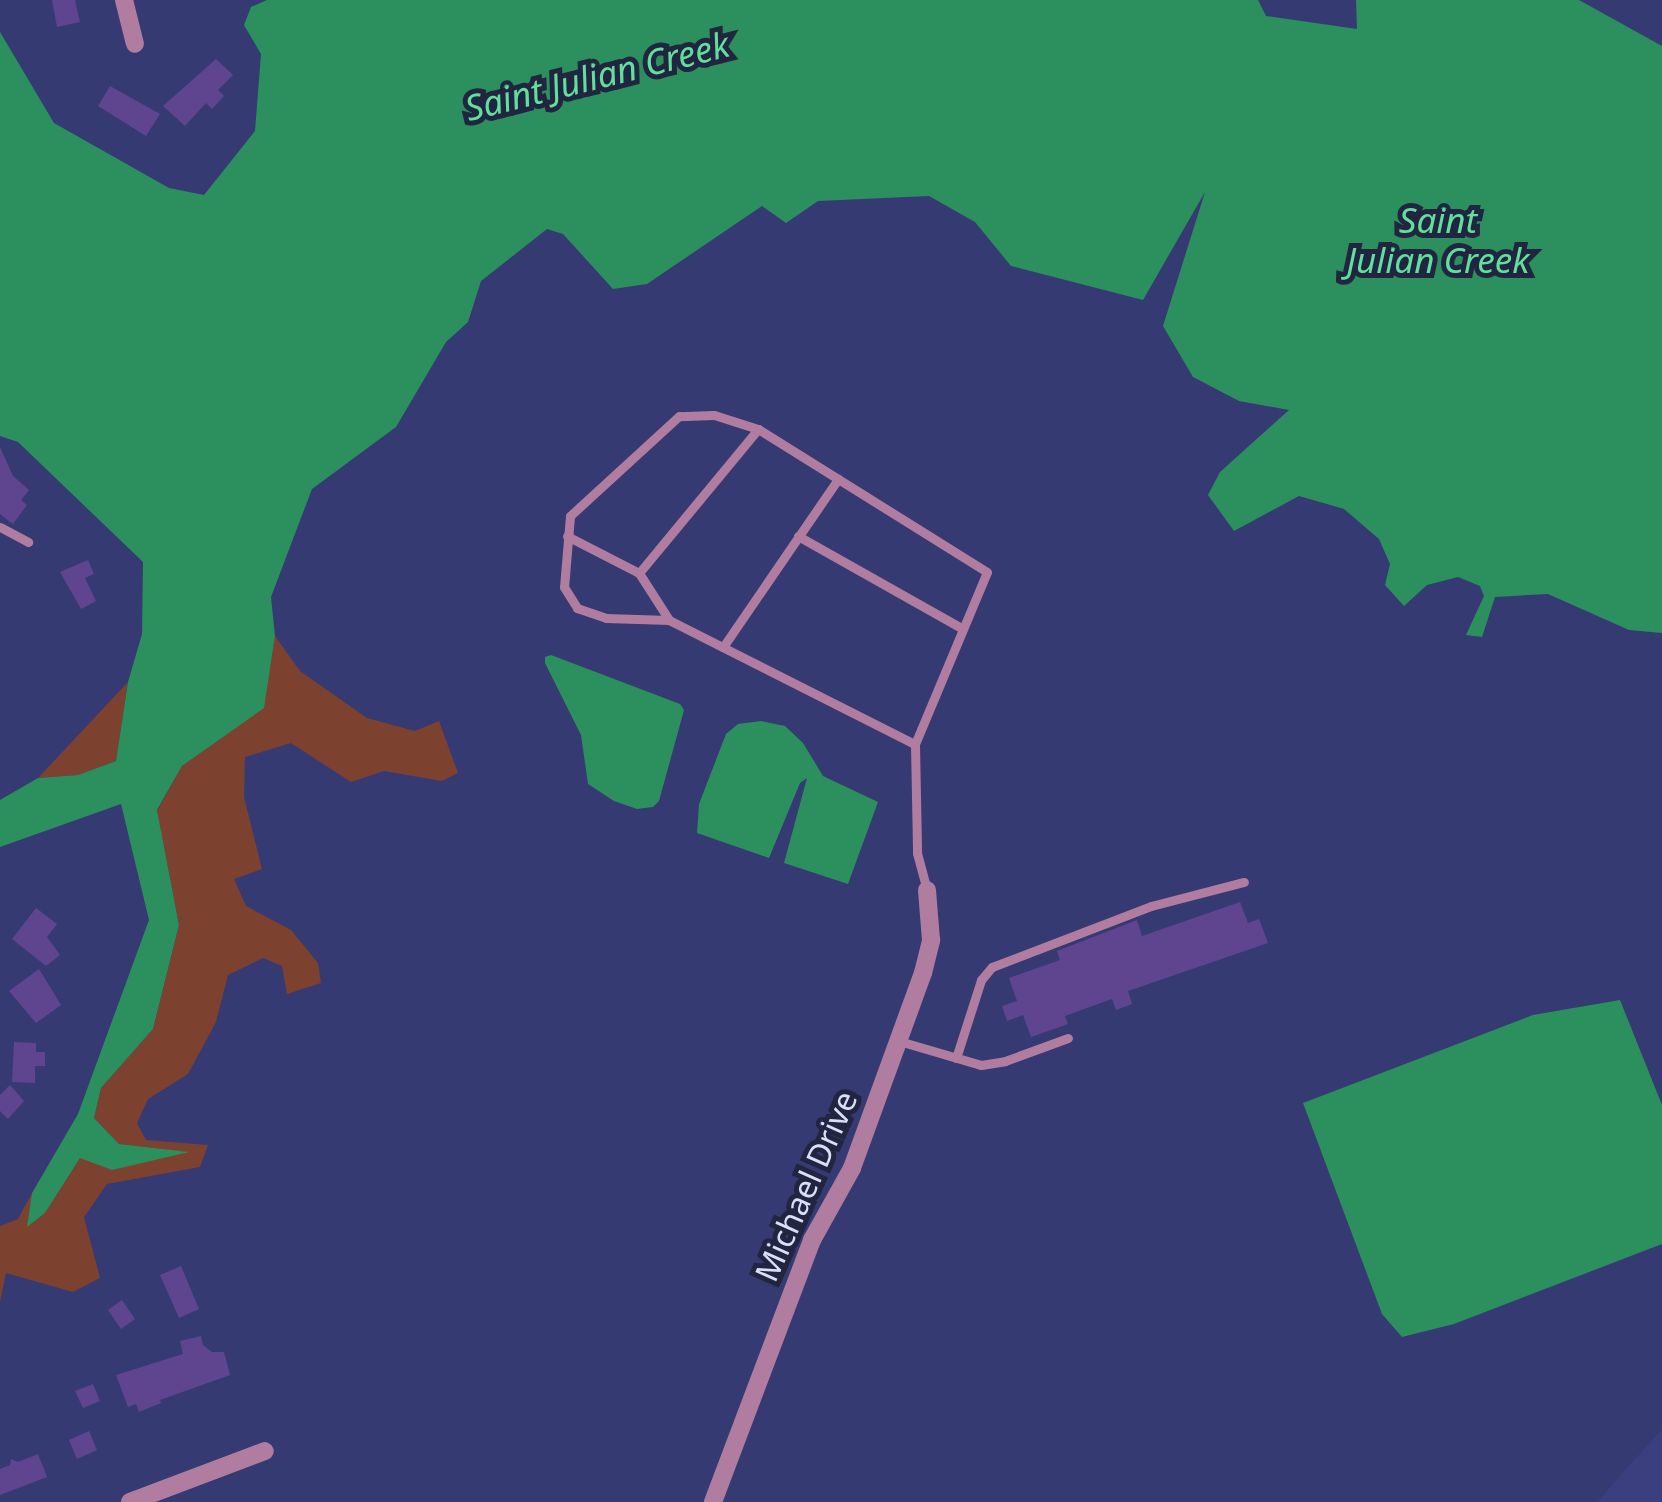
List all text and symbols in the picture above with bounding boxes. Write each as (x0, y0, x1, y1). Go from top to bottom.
water label: Saint Julian Creek (461, 23, 733, 129)
water label: Saint Julian Creek (1346, 199, 1530, 281)
street label: Michael Drive (747, 1085, 865, 1287)

